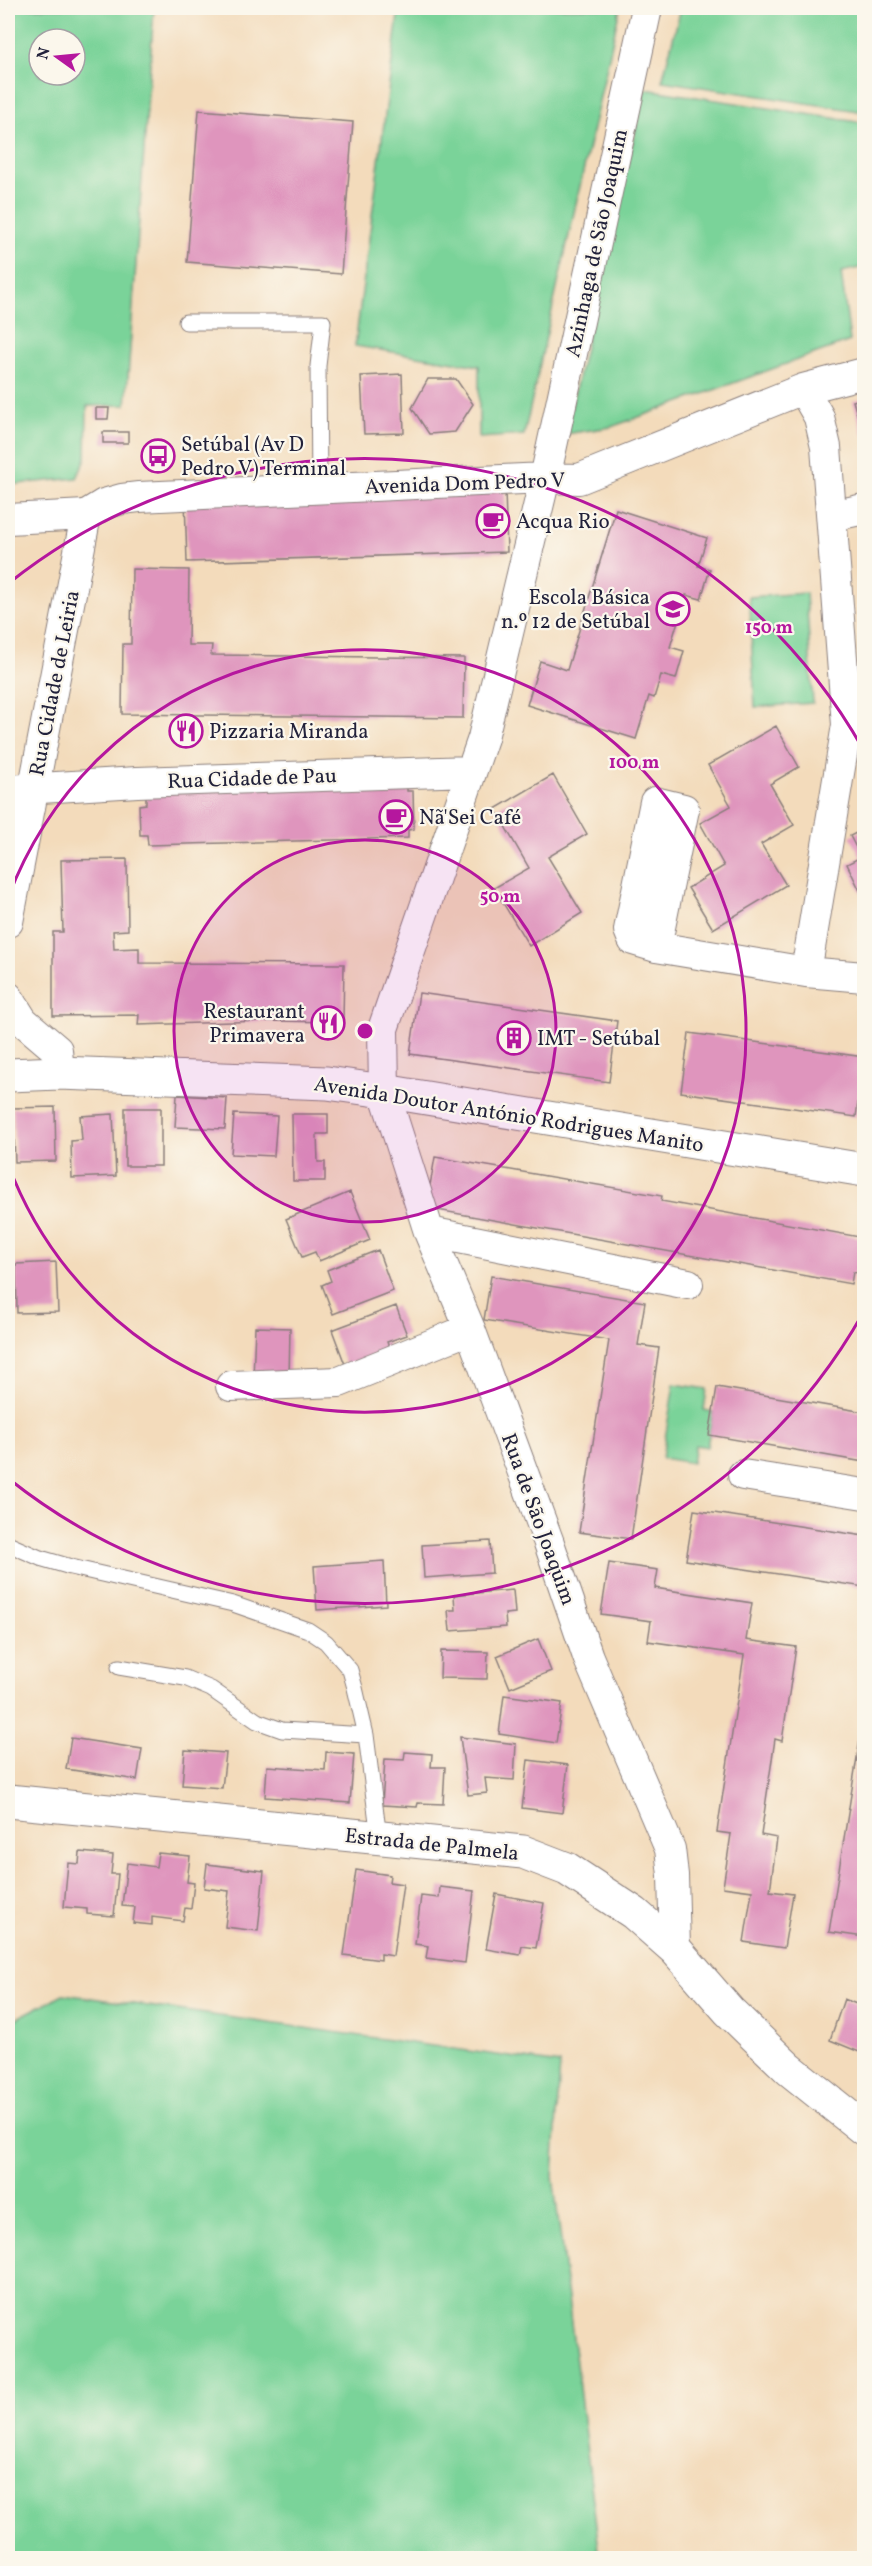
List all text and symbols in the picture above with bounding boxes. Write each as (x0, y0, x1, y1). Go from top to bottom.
north arrow (27, 27, 87, 87)
text: N (32, 45, 57, 62)
street label: Azinhaga de São Joaquim (559, 126, 636, 360)
place label: Setúbal (Av D Pedro V) Terminal (181, 431, 346, 484)
bus stop icon: Setúbal (Av D Pedro V) Terminal (140, 438, 176, 474)
street label: Avenida Dom Pedro V (364, 467, 566, 502)
cafe icon: Acqua Rio (475, 503, 511, 539)
place label: Acqua Rio (516, 508, 610, 537)
place label: Escola Básica n.º 12 de Setúbal (501, 584, 650, 637)
street label: Rua Cidade de Leiria (23, 588, 88, 779)
school or university icon: Escola Básica n.º 12 de Setúbal (655, 591, 691, 627)
text: 150 m (745, 616, 793, 641)
restaurant icon: Pizzaria Miranda (168, 713, 204, 749)
place label: Pizzaria Miranda (209, 718, 369, 747)
text: 100 m (609, 751, 659, 776)
street label: Rua Cidade de Pau (167, 762, 337, 797)
cafe icon: Nã'Sei Café (378, 799, 414, 835)
place label: Nã'Sei Café (419, 804, 521, 833)
text: 50 m (480, 885, 520, 910)
place label: Restaurant Primavera (203, 998, 305, 1051)
restaurant icon: Restaurant Primavera (310, 1005, 346, 1041)
building icon: IMT - Setúbal (496, 1020, 532, 1056)
centre of rings (355, 1021, 375, 1041)
place label: IMT - Setúbal (537, 1025, 660, 1054)
street label: Avenida Doutor António Rodrigues Manito (312, 1070, 706, 1161)
street label: Rua de São Joaquim (493, 1429, 582, 1610)
street label: Estrada de Palmela (343, 1822, 520, 1869)

